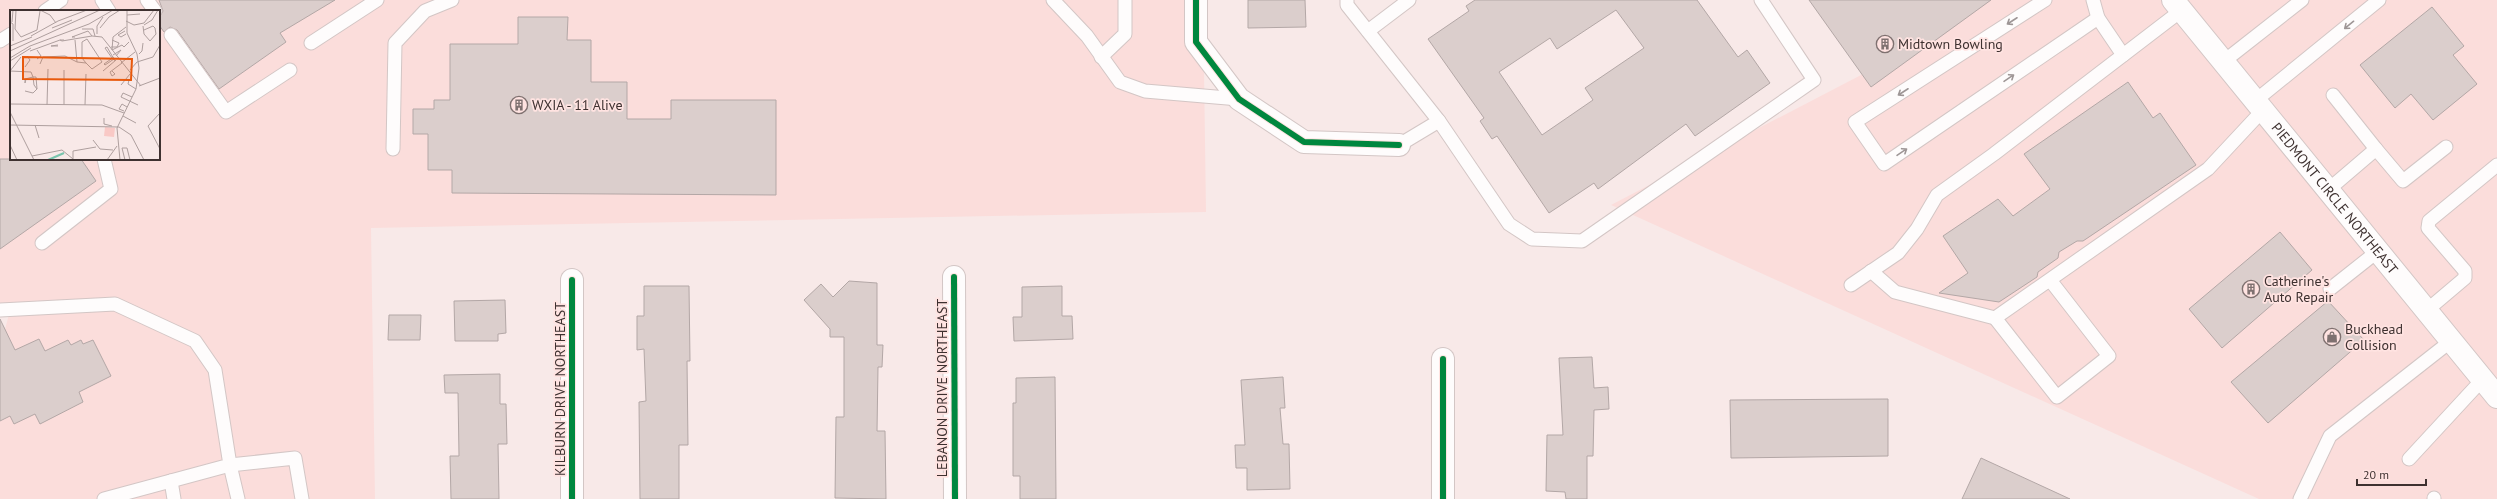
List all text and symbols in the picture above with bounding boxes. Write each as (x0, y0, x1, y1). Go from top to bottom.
inset map (10, 10, 160, 160)
one-way arrow (2007, 17, 2018, 25)
one-way arrow (2343, 20, 2354, 29)
building icon: Midtown Bowling (1875, 34, 1895, 54)
place label: Midtown Bowling (1898, 35, 2003, 53)
one-way arrow (2004, 74, 2015, 82)
one-way arrow (1897, 87, 1908, 96)
building icon: WXIA - 11 Alive (509, 95, 529, 115)
place label: WXIA - 11 Alive (532, 96, 623, 114)
street label: PIEDMONT CIRCLE NORTHEAST (2268, 119, 2402, 278)
one-way arrow (1896, 148, 1907, 156)
place label: Catherine's Auto Repair (2264, 272, 2334, 306)
building icon: Catherine's Auto Repair (2241, 279, 2261, 299)
street label: LEBANON DRIVE NORTHEAST (933, 298, 951, 477)
street label: KILBURN DRIVE NORTHEAST (551, 302, 569, 476)
place label: Buckhead Collision (2345, 320, 2403, 354)
shop icon: Buckhead Collision (2322, 327, 2342, 347)
scale bar (2357, 461, 2426, 487)
text: 20 m (2363, 467, 2389, 482)

